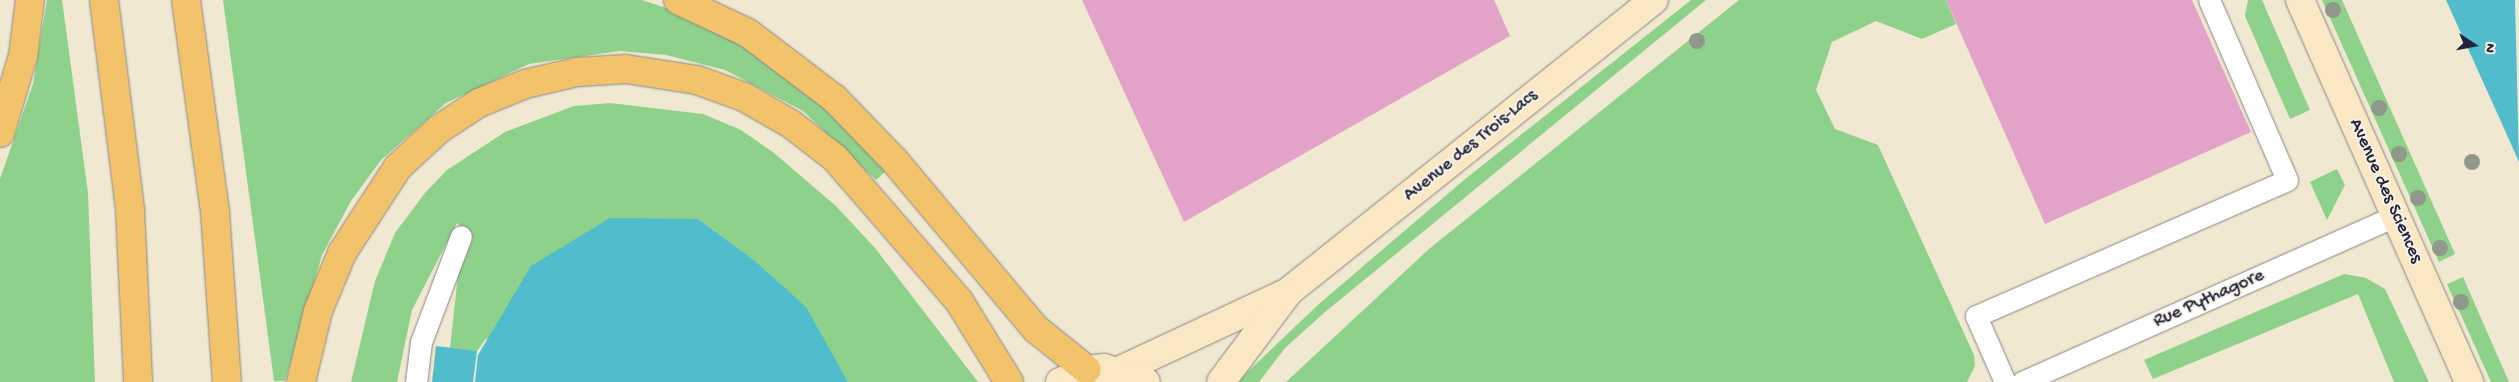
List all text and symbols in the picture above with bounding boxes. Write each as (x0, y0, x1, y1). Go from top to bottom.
north arrow (2449, 20, 2499, 70)
text: N (2480, 42, 2498, 54)
street label: Avenue des Trois-Lacs (1399, 85, 1543, 207)
street label: Avenue des Sciences (2343, 115, 2427, 267)
street label: Rue Pythagore (2150, 264, 2268, 334)

